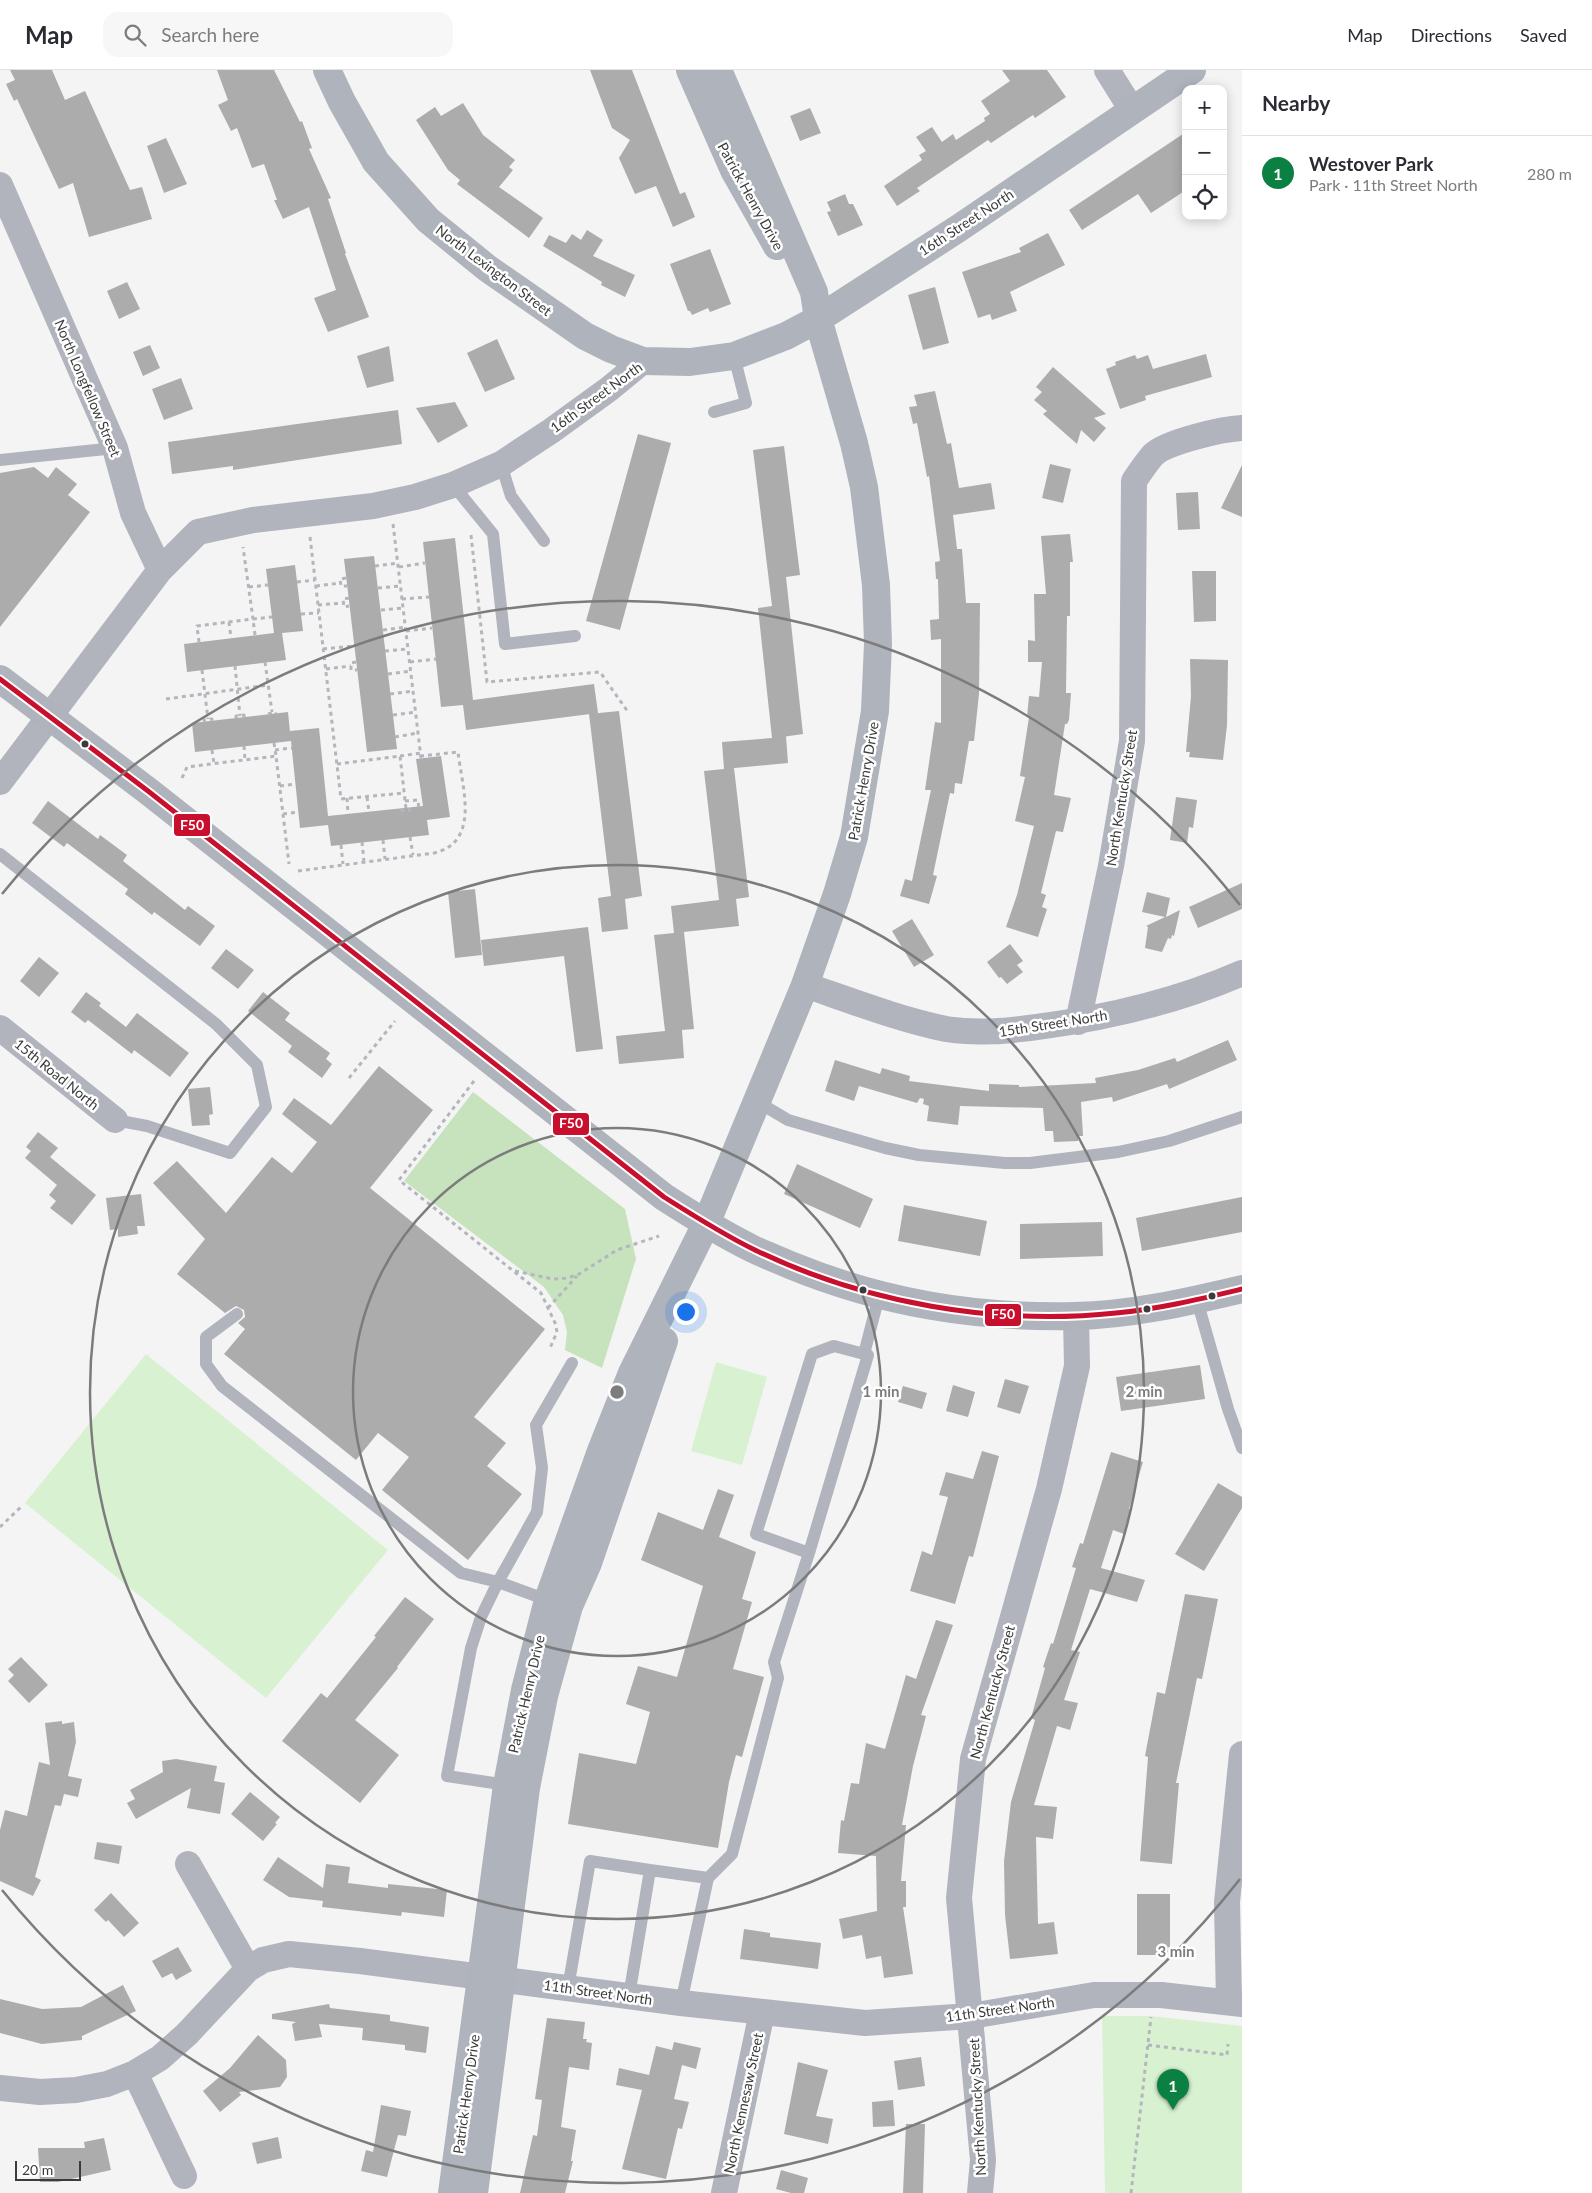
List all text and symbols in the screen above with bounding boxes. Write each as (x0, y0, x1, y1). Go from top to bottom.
search box (103, 12, 453, 57)
text: Map (25, 20, 73, 49)
icon: search (121, 21, 149, 49)
text: Search here (161, 23, 259, 46)
text: Map (1347, 24, 1383, 46)
text: Directions (1411, 24, 1492, 46)
text: Saved (1520, 24, 1567, 46)
map controls (1182, 85, 1227, 220)
button: + (1182, 85, 1227, 130)
text: Nearby (1262, 90, 1330, 115)
button: − (1182, 130, 1227, 175)
street label: Patrick Henry Drive (714, 139, 788, 253)
text: Westover Park (1309, 152, 1433, 175)
text: 1 (1273, 164, 1283, 183)
text: 280 m (1527, 164, 1572, 183)
button: locate (1182, 175, 1227, 220)
text: Park · 11th Street North (1309, 175, 1478, 194)
street label: 16th Street North (915, 185, 1017, 259)
street label: North Lexington Street (433, 221, 555, 319)
street label: North Longfellow Street (51, 317, 125, 459)
street label: 16th Street North (547, 358, 645, 436)
street label: Patrick Henry Drive (844, 720, 882, 842)
street label: North Kentucky Street (1102, 729, 1140, 867)
unlabelled marker (80, 739, 90, 749)
line badge: F50 (173, 813, 211, 837)
text: F50 (180, 816, 204, 833)
street label: 15th Street North (998, 1006, 1108, 1040)
street label: 15th Road North (11, 1035, 103, 1113)
line badge: F50 (552, 1112, 590, 1136)
text: F50 (559, 1114, 583, 1131)
unlabelled marker (858, 1285, 868, 1295)
unlabelled marker (1207, 1291, 1217, 1301)
your location (673, 1299, 699, 1325)
line badge: F50 (984, 1303, 1022, 1327)
unlabelled marker (1142, 1304, 1152, 1314)
text: F50 (991, 1305, 1015, 1322)
text: 1 min (862, 1382, 900, 1400)
text: 2 min (1125, 1382, 1163, 1400)
centre of rings (608, 1383, 626, 1401)
street label: North Kentucky Street (966, 1623, 1018, 1761)
street label: Patrick Henry Drive (504, 1633, 548, 1755)
text: 3 min (1157, 1942, 1195, 1960)
street label: 11th Street North (543, 1976, 653, 2008)
street label: 11th Street North (945, 1993, 1055, 2025)
street label: North Kennesaw Street (720, 2031, 766, 2175)
street label: Patrick Henry Drive (449, 2033, 483, 2155)
street label: North Kentucky Street (965, 2038, 989, 2176)
pin: 1 (1157, 2069, 1189, 2110)
scale bar (15, 2158, 81, 2181)
text: 20 m (22, 2161, 53, 2178)

